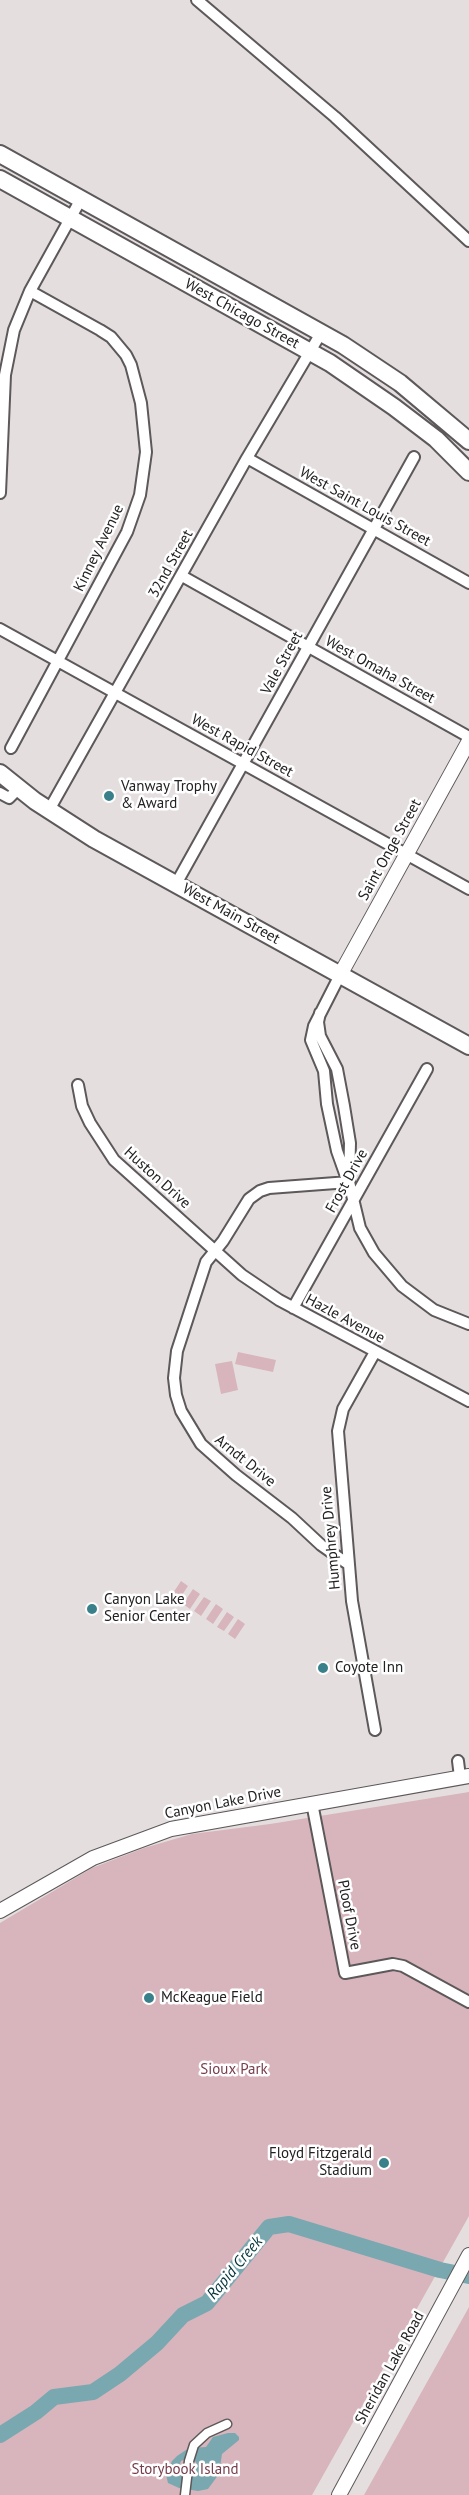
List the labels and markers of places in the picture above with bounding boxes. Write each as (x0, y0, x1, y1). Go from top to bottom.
place label: Vanway Trophy & Award (121, 778, 217, 813)
marker: Vanway Trophy & Award (102, 789, 116, 803)
place label: Canyon Lake Senior Center (104, 1591, 190, 1626)
marker: Canyon Lake Senior Center (85, 1602, 99, 1616)
place label: Coyote Inn (335, 1659, 403, 1677)
marker: Coyote Inn (316, 1661, 330, 1675)
place label: McKeague Field (161, 1989, 263, 2007)
marker: McKeague Field (142, 1991, 156, 2005)
place label: Floyd Fitzgerald Stadium (269, 2145, 372, 2180)
marker: Floyd Fitzgerald Stadium (377, 2156, 391, 2170)

